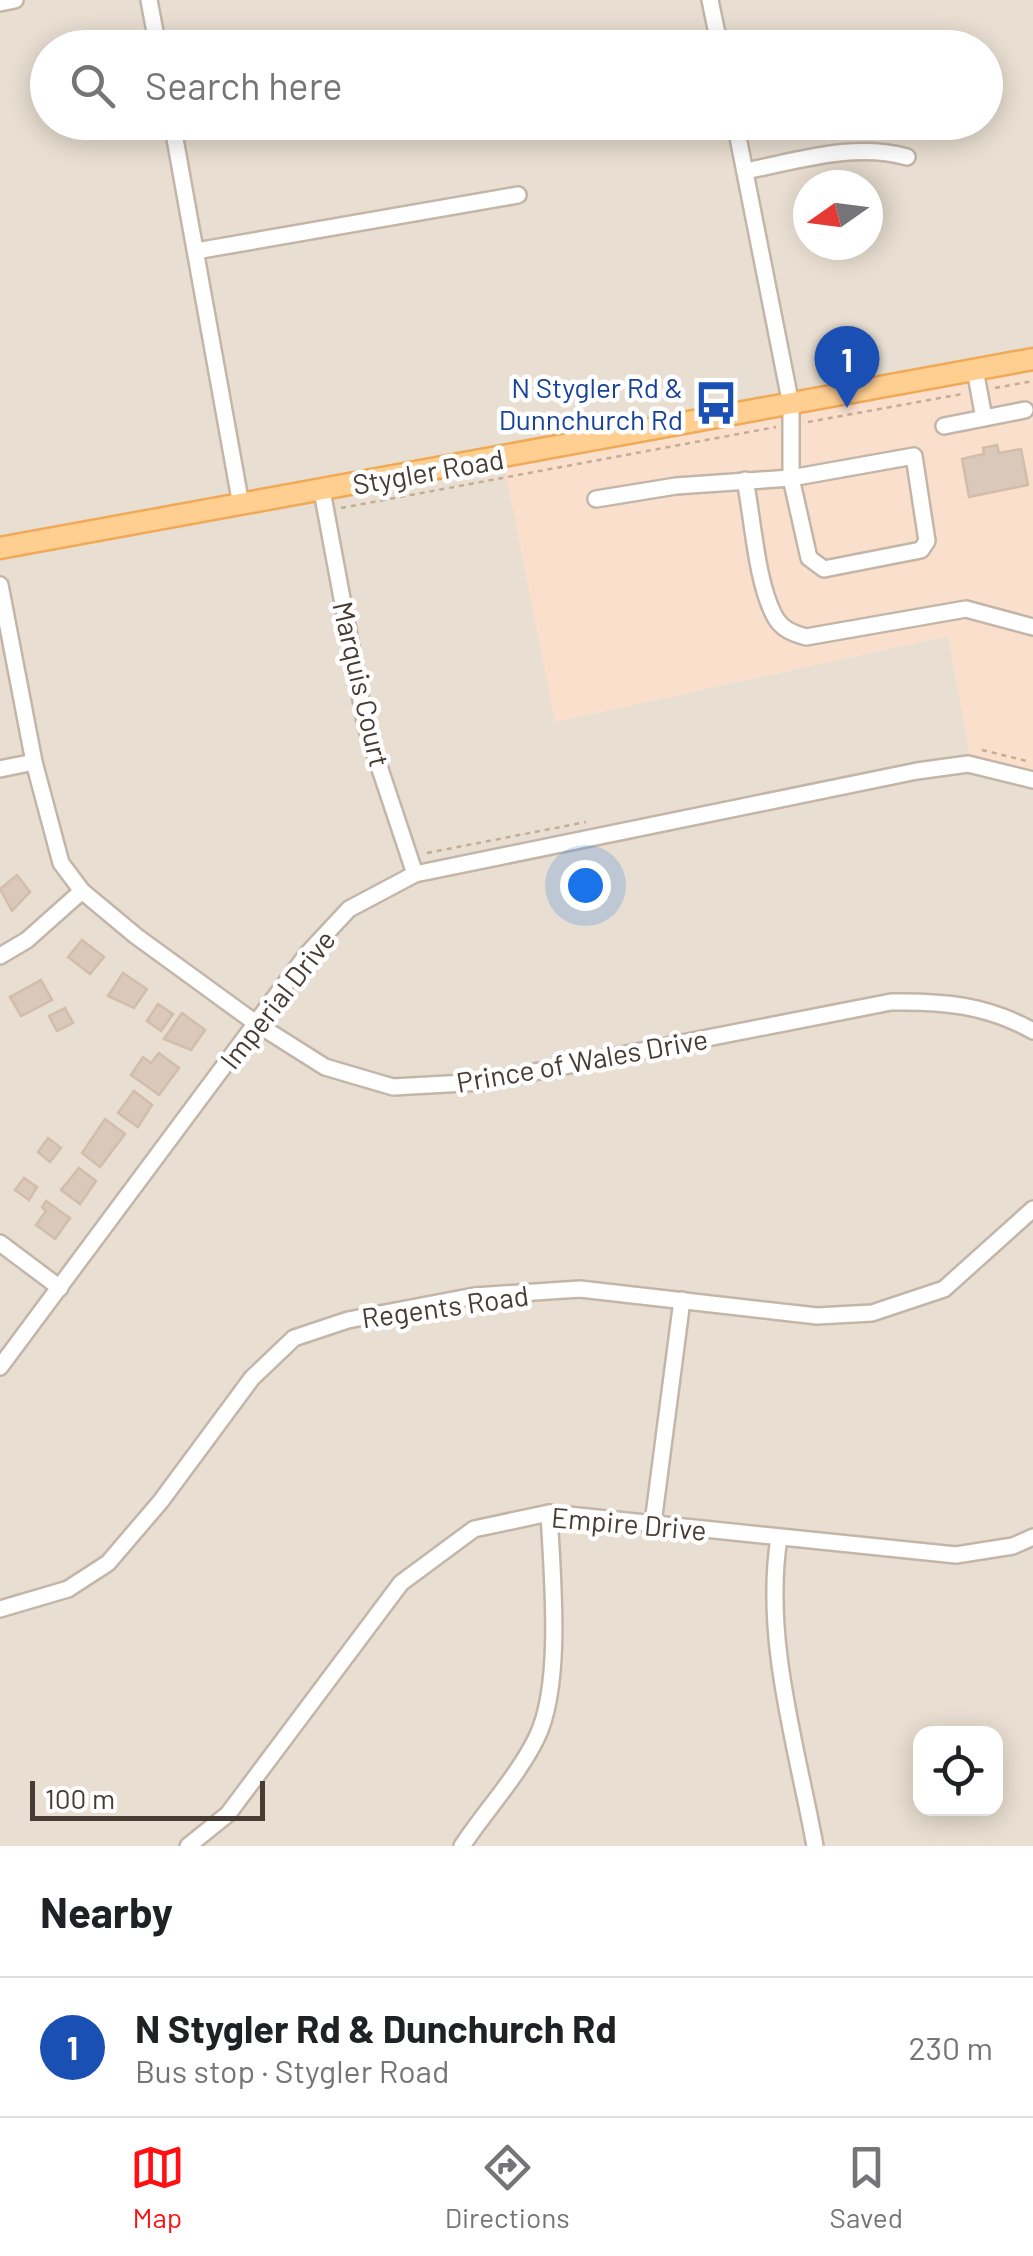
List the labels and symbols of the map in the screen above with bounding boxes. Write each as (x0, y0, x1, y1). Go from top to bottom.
north arrow (793, 170, 883, 260)
pin: 1 (814, 326, 880, 408)
place label: N Stygler Rd & Dunnchurch Rd (499, 370, 683, 436)
bus stop icon: N Stygler Rd & Dunnchurch Rd (692, 379, 740, 427)
street label: Stygler Road (350, 441, 506, 501)
street label: Marquis Court (326, 598, 398, 770)
your location (560, 860, 611, 911)
street label: Imperial Drive (212, 923, 342, 1075)
street label: Prince of Wales Drive (454, 1021, 710, 1099)
street label: Regents Road (359, 1277, 531, 1335)
street label: Empire Drive (550, 1499, 708, 1547)
scale bar (30, 1776, 265, 1820)

